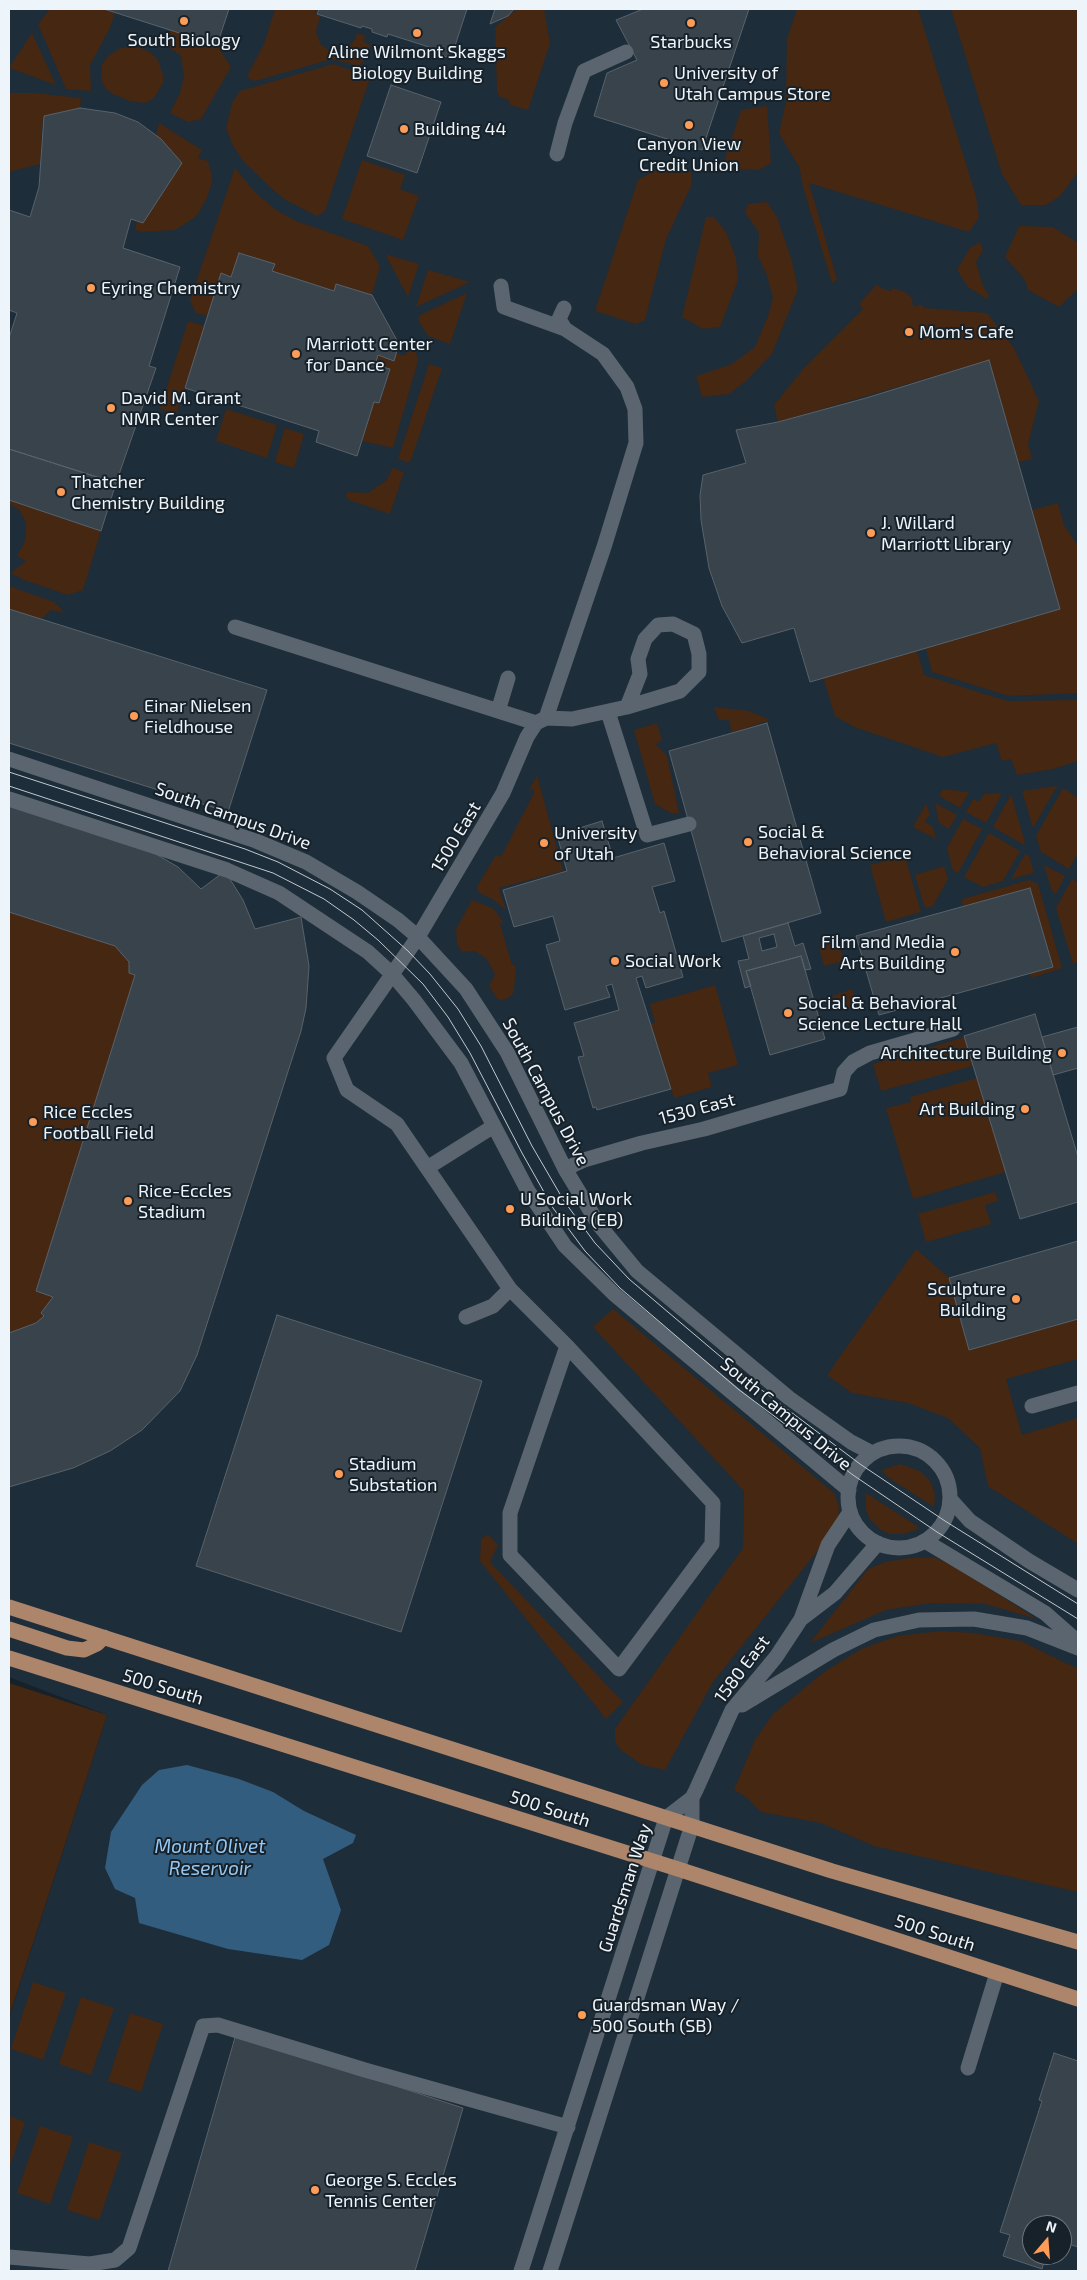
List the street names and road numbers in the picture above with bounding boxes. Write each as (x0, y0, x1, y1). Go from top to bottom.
street label: South Campus Drive (152, 778, 314, 854)
street label: 1500 East (427, 798, 485, 876)
street label: South Campus Drive (498, 1014, 594, 1170)
street label: 1530 East (657, 1089, 737, 1129)
street label: South Campus Drive (716, 1353, 856, 1475)
street label: 1580 East (710, 1631, 774, 1707)
street label: 500 South (120, 1664, 206, 1710)
street label: 500 South (507, 1786, 593, 1832)
street label: Guardsman Way (594, 1821, 656, 1955)
street label: 500 South (892, 1910, 978, 1956)

